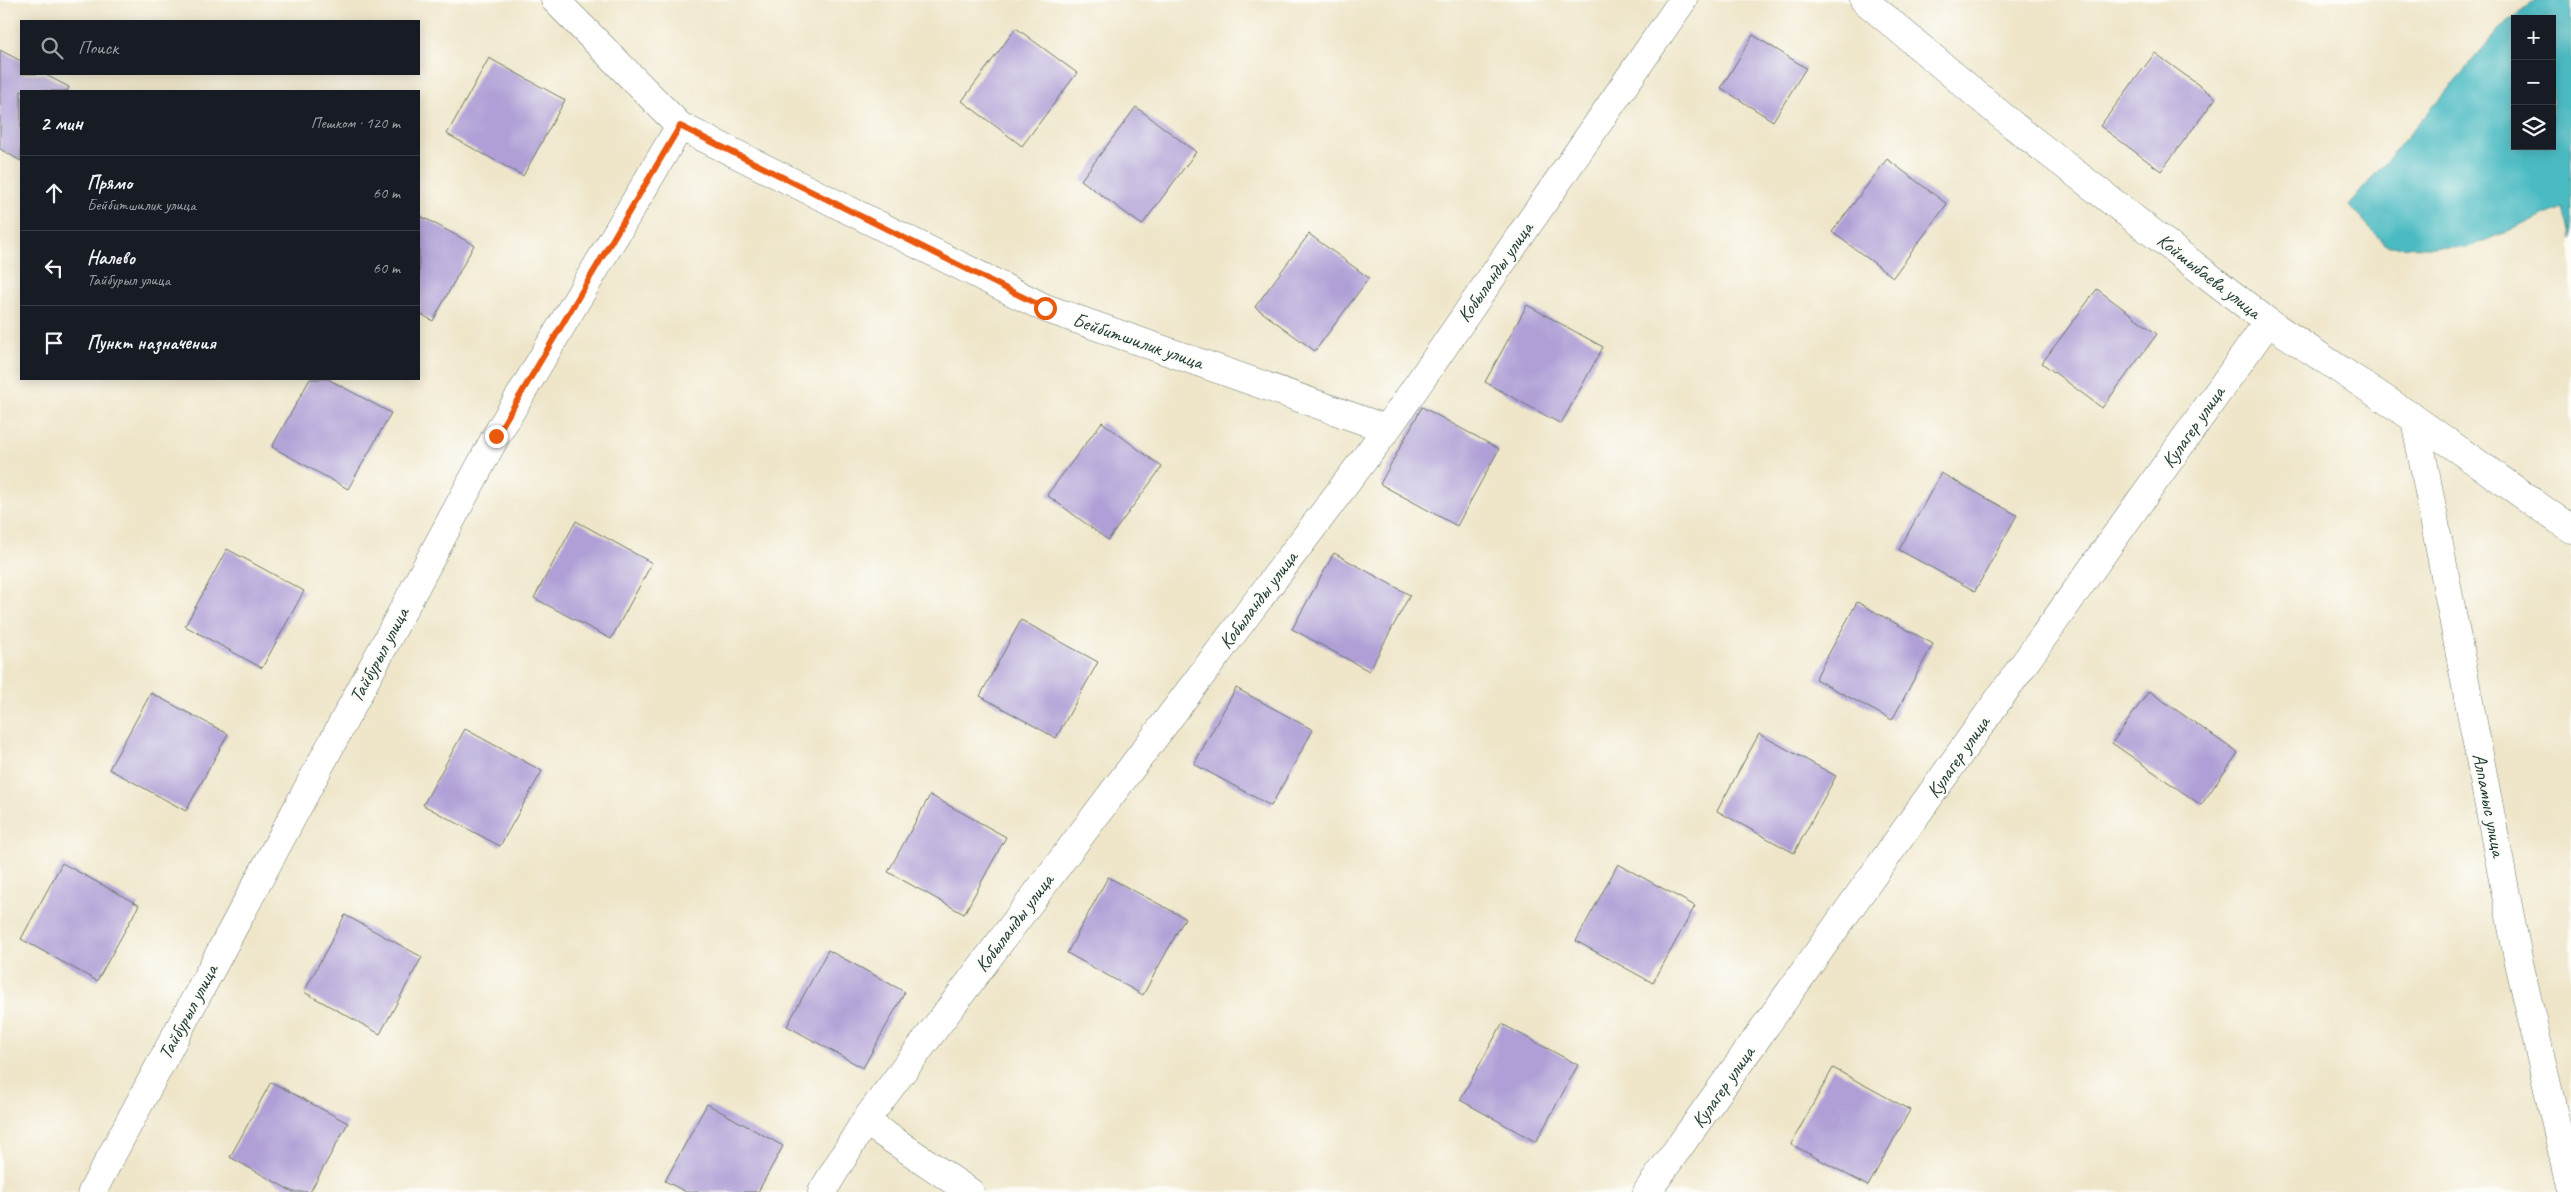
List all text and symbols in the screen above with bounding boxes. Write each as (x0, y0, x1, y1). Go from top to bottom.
map controls (2511, 15, 2556, 150)
button: + (2511, 15, 2556, 60)
search box (20, 20, 420, 75)
icon: search (38, 34, 66, 62)
text: Поиск (78, 36, 118, 60)
button: − (2511, 60, 2556, 105)
button: layers (2511, 105, 2556, 150)
text: 2 мин (40, 110, 83, 136)
text: Пешком · 120 m (311, 113, 400, 133)
text: Прямо (87, 171, 132, 195)
icon: ahead (40, 179, 68, 207)
text: 60 m (373, 183, 400, 203)
text: Бейбитшилик улица (87, 195, 196, 215)
street label: Кобыланды улица (1451, 216, 1540, 327)
street label: Койшыбаева улица (2152, 228, 2267, 325)
text: Налево (87, 246, 135, 270)
icon: left (40, 254, 68, 282)
text: 60 m (373, 258, 400, 278)
text: Тайбурыл улица (87, 270, 170, 290)
route start (1034, 297, 1057, 320)
street label: Бейбитшилик улица (1070, 307, 1208, 376)
icon: arrive (40, 329, 68, 357)
text: Пункт назначения (87, 331, 216, 355)
street label: Кулагер улица (2156, 380, 2231, 473)
route end (485, 425, 508, 448)
street label: Кобыланды улица (1213, 545, 1304, 654)
street label: Тайбурыл улица (344, 602, 415, 707)
street label: Кулагер улица (1921, 710, 1996, 803)
street label: Алпамыс улица (2467, 751, 2512, 861)
street label: Кобыланды улица (969, 868, 1060, 977)
street label: Тайбурыл улица (153, 959, 224, 1064)
street label: Кулагер улица (1686, 1040, 1761, 1133)

